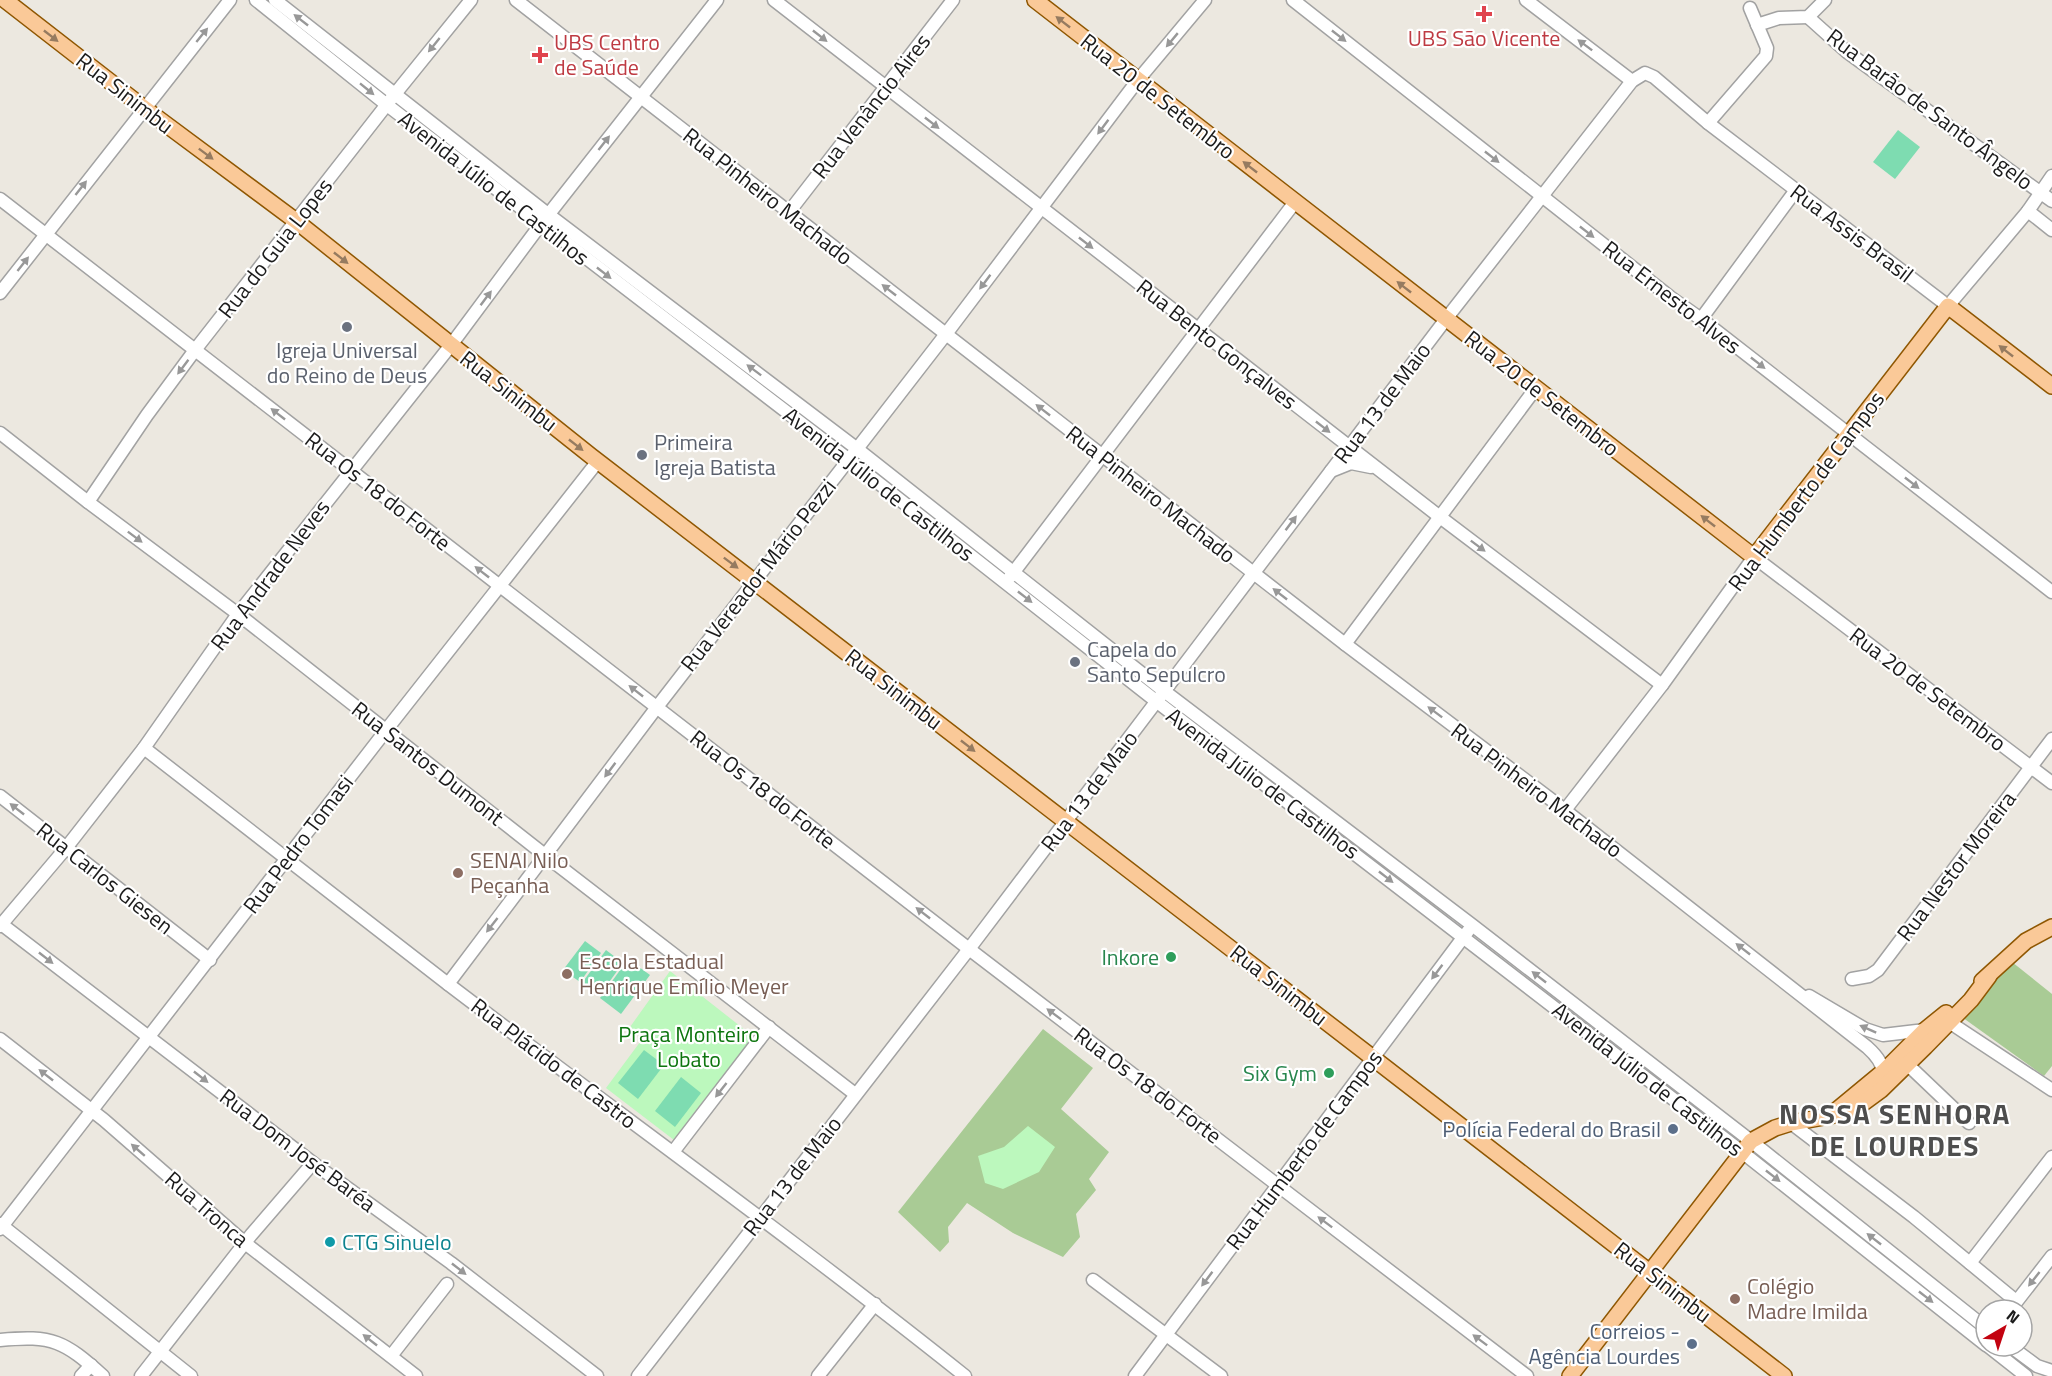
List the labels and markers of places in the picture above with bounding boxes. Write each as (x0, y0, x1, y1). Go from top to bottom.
marker: UBS São Vicente (1475, 5, 1493, 23)
place label: UBS São Vicente (1408, 21, 1560, 55)
place label: UBS Centro de Saúde (554, 25, 660, 84)
marker: UBS Centro de Saúde (531, 46, 549, 64)
marker: Igreja Universal do Reino de Deus (340, 320, 354, 334)
place label: Igreja Universal do Reino de Deus (267, 333, 427, 392)
place label: Primeira Igreja Batista (654, 425, 776, 484)
marker: Primeira Igreja Batista (635, 448, 649, 462)
place label: Capela do Santo Sepulcro (1087, 632, 1226, 691)
marker: Capela do Santo Sepulcro (1068, 655, 1082, 669)
place label: SENAI Nilo Peçanha (470, 843, 569, 902)
marker: SENAI Nilo Peçanha (451, 866, 465, 880)
place label: Inkore (1101, 940, 1159, 974)
place label: Escola Estadual Henrique Emílio Meyer (579, 944, 789, 1003)
marker: Inkore (1164, 950, 1178, 964)
marker: Escola Estadual Henrique Emílio Meyer (560, 967, 574, 981)
place label: Six Gym (1243, 1056, 1317, 1090)
marker: Six Gym (1322, 1066, 1336, 1080)
place label: Polícia Federal do Brasil (1442, 1112, 1661, 1146)
marker: Polícia Federal do Brasil (1666, 1122, 1680, 1136)
place label: CTG Sinuelo (342, 1225, 452, 1259)
marker: CTG Sinuelo (323, 1235, 337, 1249)
place label: Colégio Madre Imilda (1747, 1269, 1868, 1328)
marker: Colégio Madre Imilda (1728, 1292, 1742, 1306)
place label: Correios - Agência Lourdes (1529, 1314, 1680, 1373)
marker: Correios - Agência Lourdes (1685, 1337, 1699, 1351)

